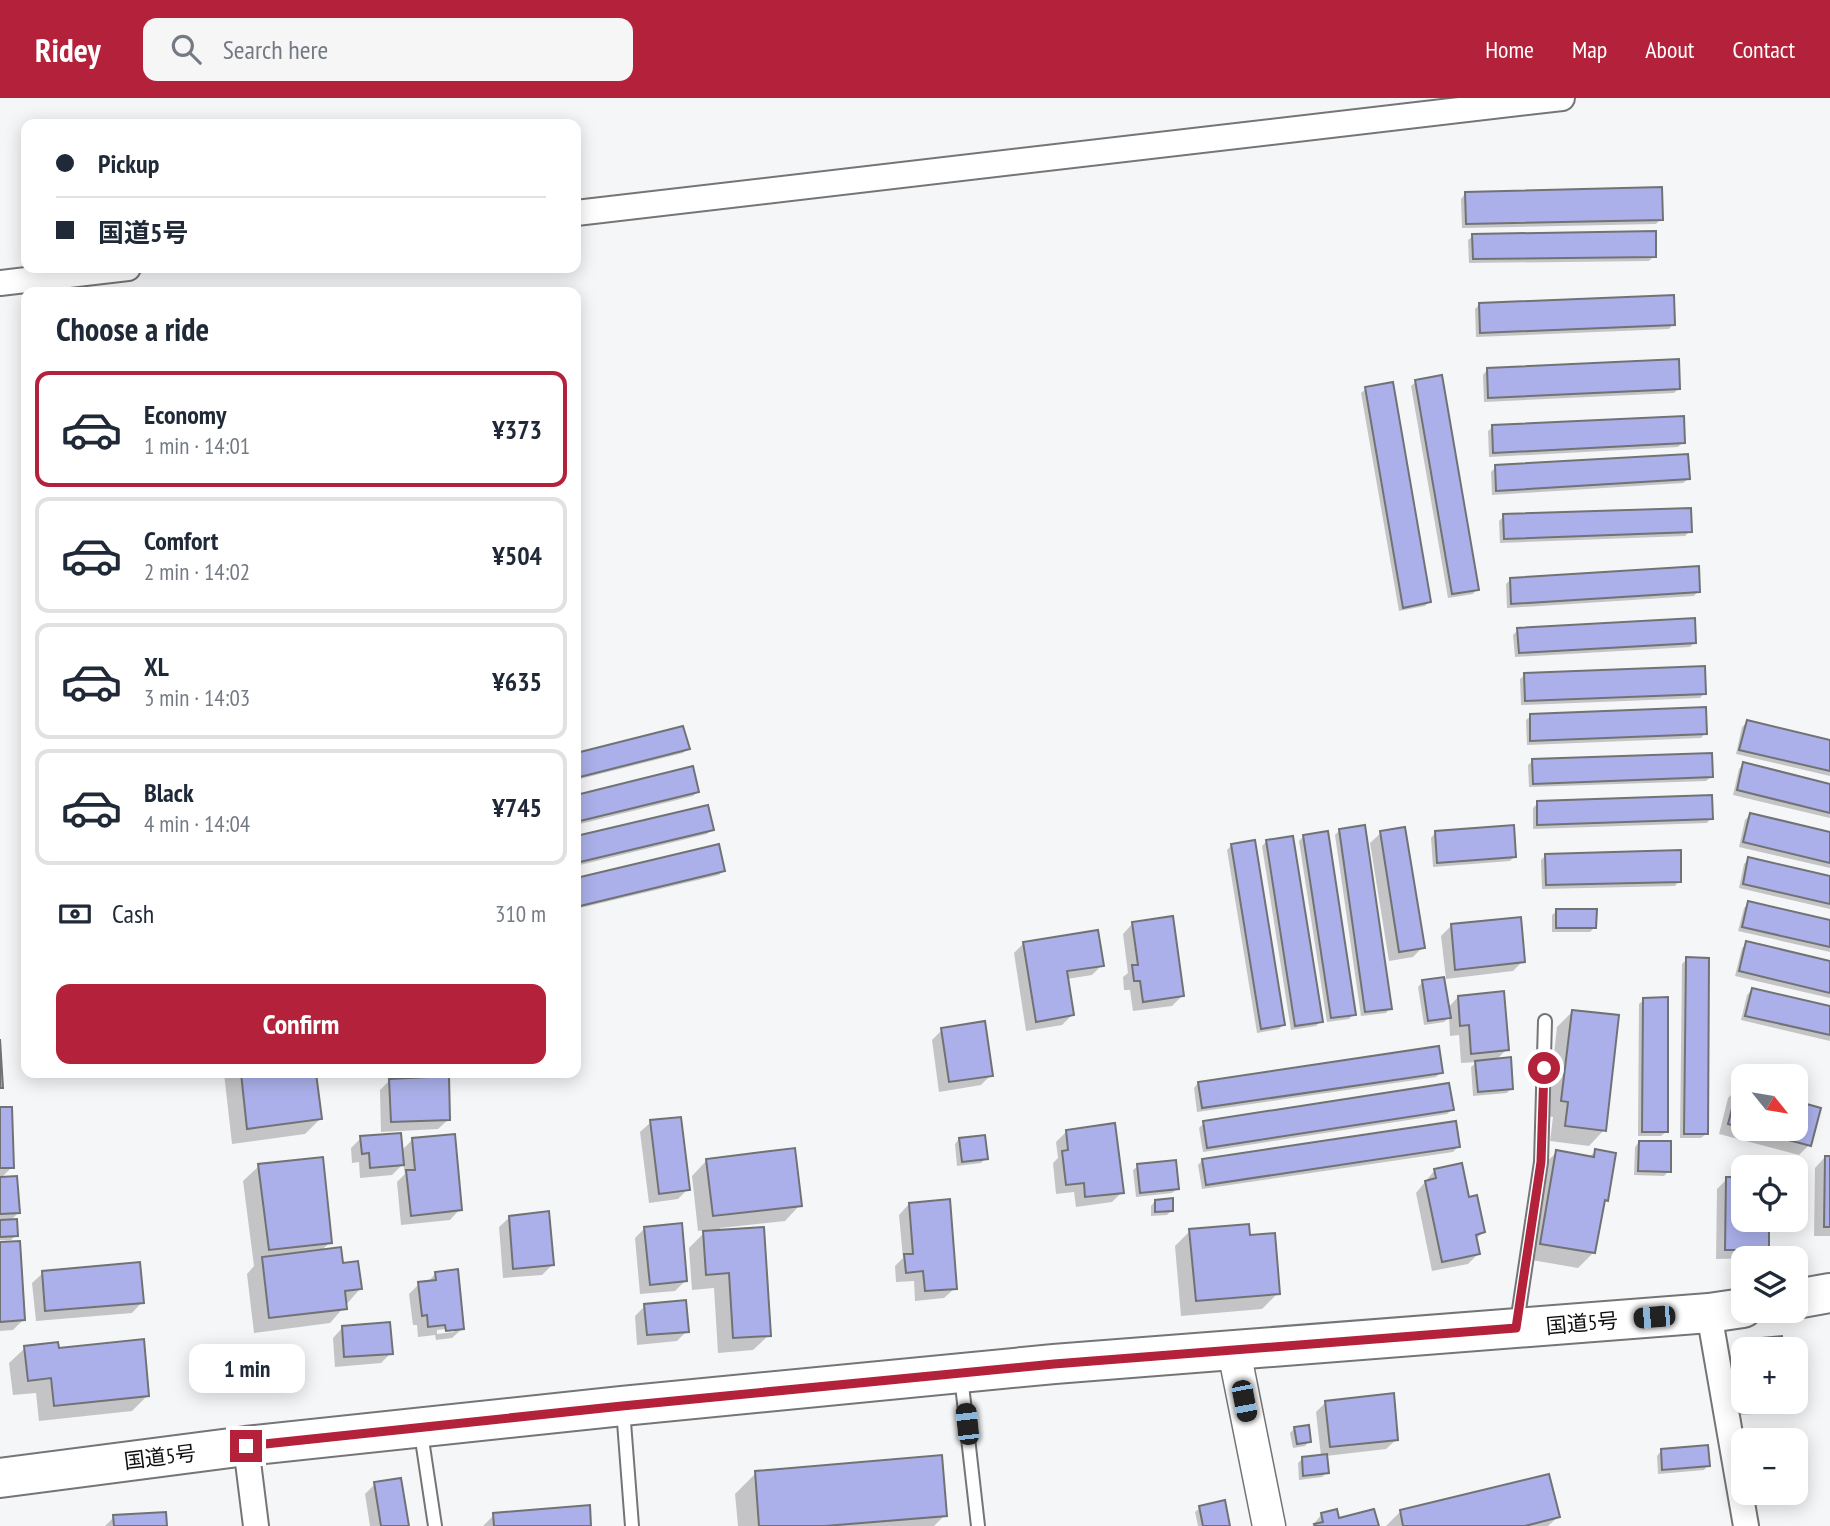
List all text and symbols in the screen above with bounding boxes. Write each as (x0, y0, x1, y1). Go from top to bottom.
search box (143, 18, 633, 81)
text: Ridey (35, 28, 101, 71)
icon: search (167, 30, 205, 68)
text: Search here (223, 33, 328, 66)
text: Home (1485, 34, 1534, 65)
text: Map (1572, 34, 1607, 65)
text: About (1645, 34, 1694, 65)
text: Contact (1732, 34, 1795, 65)
text: Pickup (98, 147, 159, 180)
text: 国道5号 (98, 216, 188, 249)
text: Choose a ride (56, 308, 209, 350)
icon: car (60, 398, 123, 461)
text: Economy (144, 398, 226, 431)
text: ¥373 (492, 413, 542, 446)
text: 1 min · 14:01 (144, 431, 250, 460)
icon: car (60, 524, 123, 587)
text: Comfort (144, 524, 218, 557)
text: ¥504 (492, 539, 542, 572)
text: 2 min · 14:02 (144, 557, 250, 586)
icon: car (60, 650, 123, 713)
text: XL (144, 650, 169, 683)
text: ¥635 (492, 665, 542, 698)
text: 3 min · 14:03 (144, 683, 250, 712)
icon: car (60, 776, 123, 839)
text: Black (144, 776, 194, 809)
text: ¥745 (492, 791, 542, 824)
text: 4 min · 14:04 (144, 809, 250, 838)
icon: cash (56, 895, 94, 933)
text: Cash (112, 897, 154, 930)
text: 310 m (495, 899, 546, 928)
button: Confirm (56, 984, 546, 1064)
route start (1528, 1052, 1560, 1084)
north arrow (1731, 1064, 1808, 1141)
map controls (1731, 1064, 1808, 1505)
button: locate (1731, 1155, 1808, 1232)
button: layers (1731, 1246, 1808, 1323)
car (1633, 1305, 1676, 1329)
street label: 国道5号 (1545, 1306, 1619, 1340)
button: + (1731, 1337, 1808, 1414)
callout: 1 min (188, 1344, 304, 1394)
text: 1 min (224, 1354, 270, 1383)
car (1230, 1378, 1259, 1424)
car (955, 1402, 980, 1446)
button: − (1731, 1428, 1808, 1505)
route end (230, 1430, 262, 1462)
street label: 国道5号 (122, 1439, 198, 1475)

